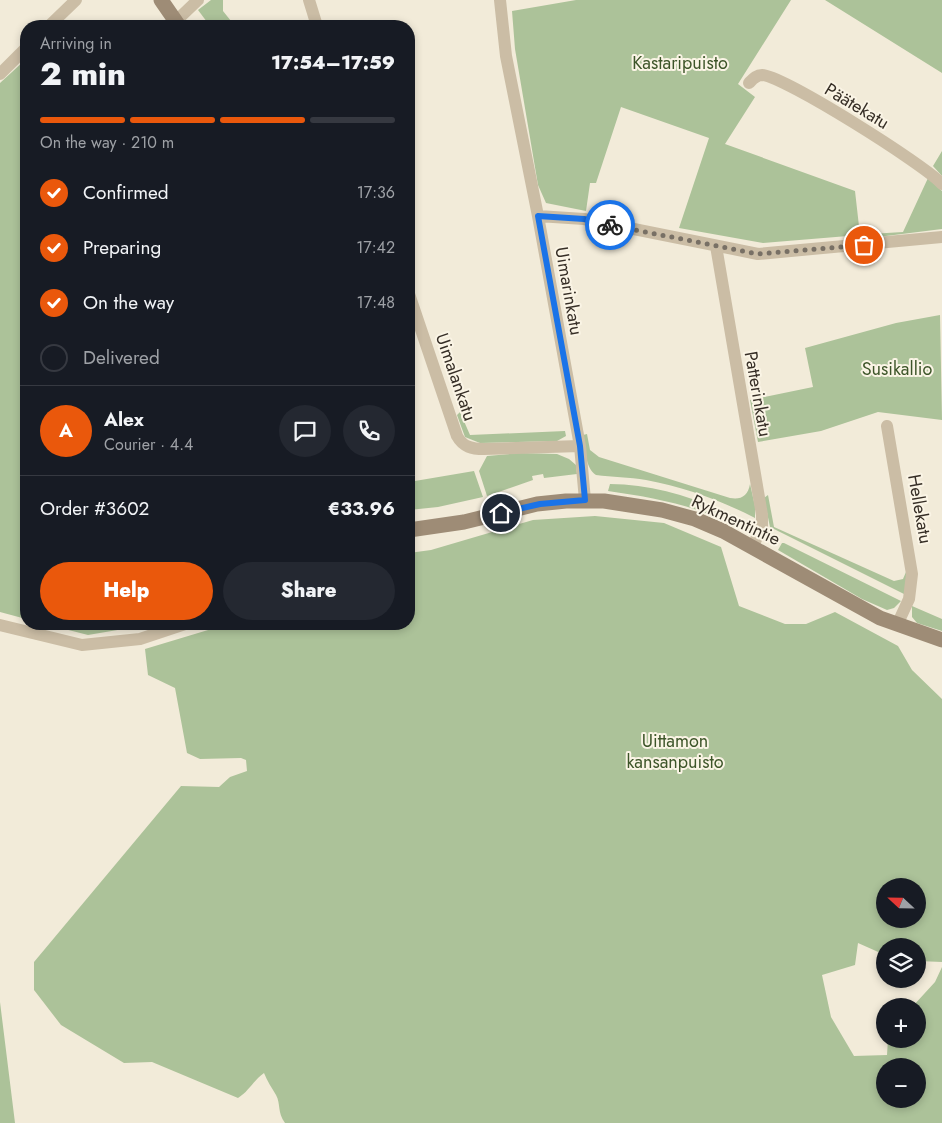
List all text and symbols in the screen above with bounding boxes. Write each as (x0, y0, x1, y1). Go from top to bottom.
text: Arriving in (40, 32, 112, 55)
text: 17:54–17:59 (271, 49, 395, 76)
park label: Kastaripuisto (632, 50, 728, 76)
text: 2 min (40, 51, 126, 97)
street label: Päätekatu (820, 77, 894, 135)
text: On the way · 210 m (40, 131, 174, 154)
icon: check (40, 179, 68, 207)
text: Confirmed (83, 179, 169, 206)
text: 17:36 (357, 181, 395, 204)
courier (585, 200, 635, 250)
icon: bike (596, 211, 624, 239)
pin (843, 224, 885, 266)
icon: bag (850, 231, 878, 259)
icon: check (40, 234, 68, 262)
text: Preparing (83, 234, 161, 261)
text: 17:42 (356, 236, 395, 259)
street label: Uimarinkatu (548, 245, 590, 337)
icon: check (40, 289, 68, 317)
text: On the way (83, 289, 174, 316)
text: 17:48 (357, 291, 395, 314)
street label: Uimalankatu (429, 330, 483, 424)
text: Delivered (83, 344, 160, 371)
street label: Patterinkatu (738, 349, 778, 439)
park label: Susikallio (862, 356, 932, 382)
button: chat (279, 405, 331, 457)
button: phone (343, 405, 395, 457)
text: Alex (104, 406, 144, 433)
text: A (59, 417, 73, 444)
text: Courier · 4.4 (104, 433, 193, 456)
street label: Hellekatu (901, 472, 939, 546)
street label: Rykmentintie (687, 488, 785, 552)
pin (480, 492, 522, 534)
text: Order #3602 (40, 495, 149, 522)
text: €33.96 (328, 495, 395, 522)
icon: home (487, 499, 515, 527)
button: Help (40, 562, 213, 620)
button: Share (223, 562, 395, 620)
park label: Uittamon kansanpuisto (626, 728, 724, 775)
north arrow (876, 878, 926, 928)
map controls (876, 878, 926, 1108)
button: layers (876, 938, 926, 988)
button: + (876, 998, 926, 1048)
button: − (876, 1058, 926, 1108)

